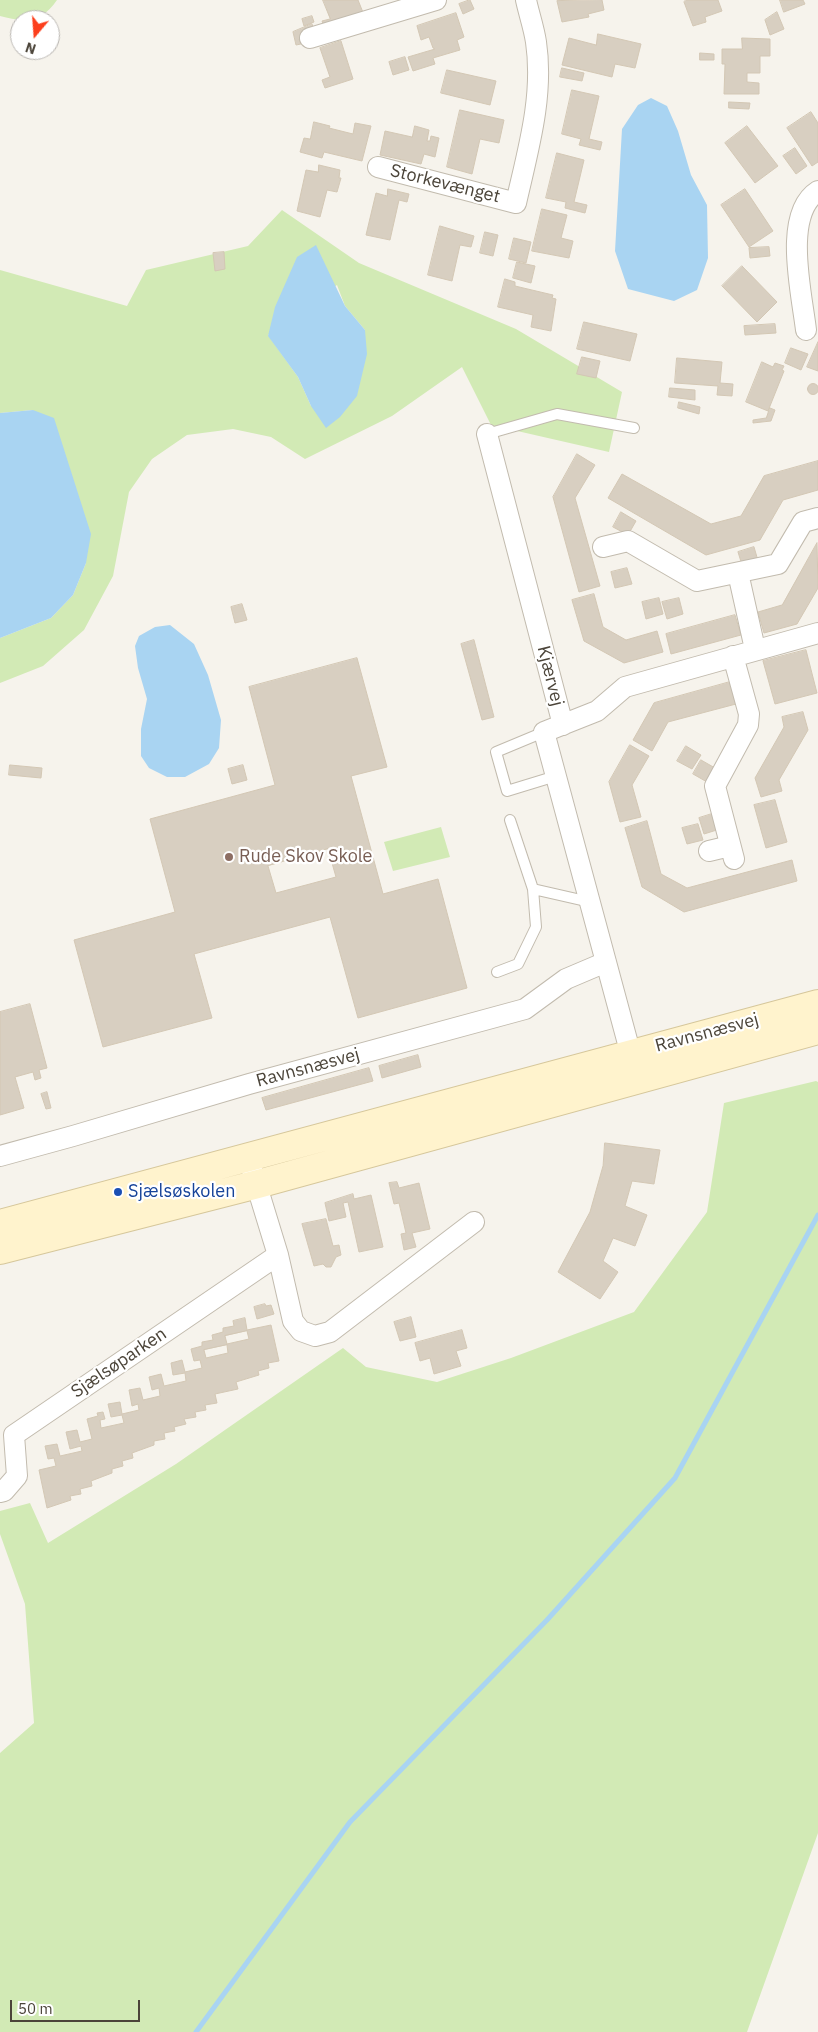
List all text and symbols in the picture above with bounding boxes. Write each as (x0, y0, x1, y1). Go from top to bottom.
north arrow (10, 10, 60, 60)
text: N (23, 38, 38, 58)
street label: Storkevænget (388, 160, 502, 208)
street label: Kjærvej (532, 644, 568, 708)
place label: Rude Skov Skole (239, 846, 372, 868)
marker: Rude Skov Skole (223, 851, 235, 863)
street label: Ravnsnæsvej (653, 1009, 761, 1057)
street label: Ravnsnæsvej (254, 1044, 362, 1092)
place label: Sjælsøskolen (128, 1181, 235, 1203)
marker: Sjælsøskolen (112, 1186, 124, 1198)
street label: Sjælsøparken (67, 1323, 171, 1403)
scale bar (12, 1990, 142, 2022)
text: 50 m (18, 1999, 53, 2018)

